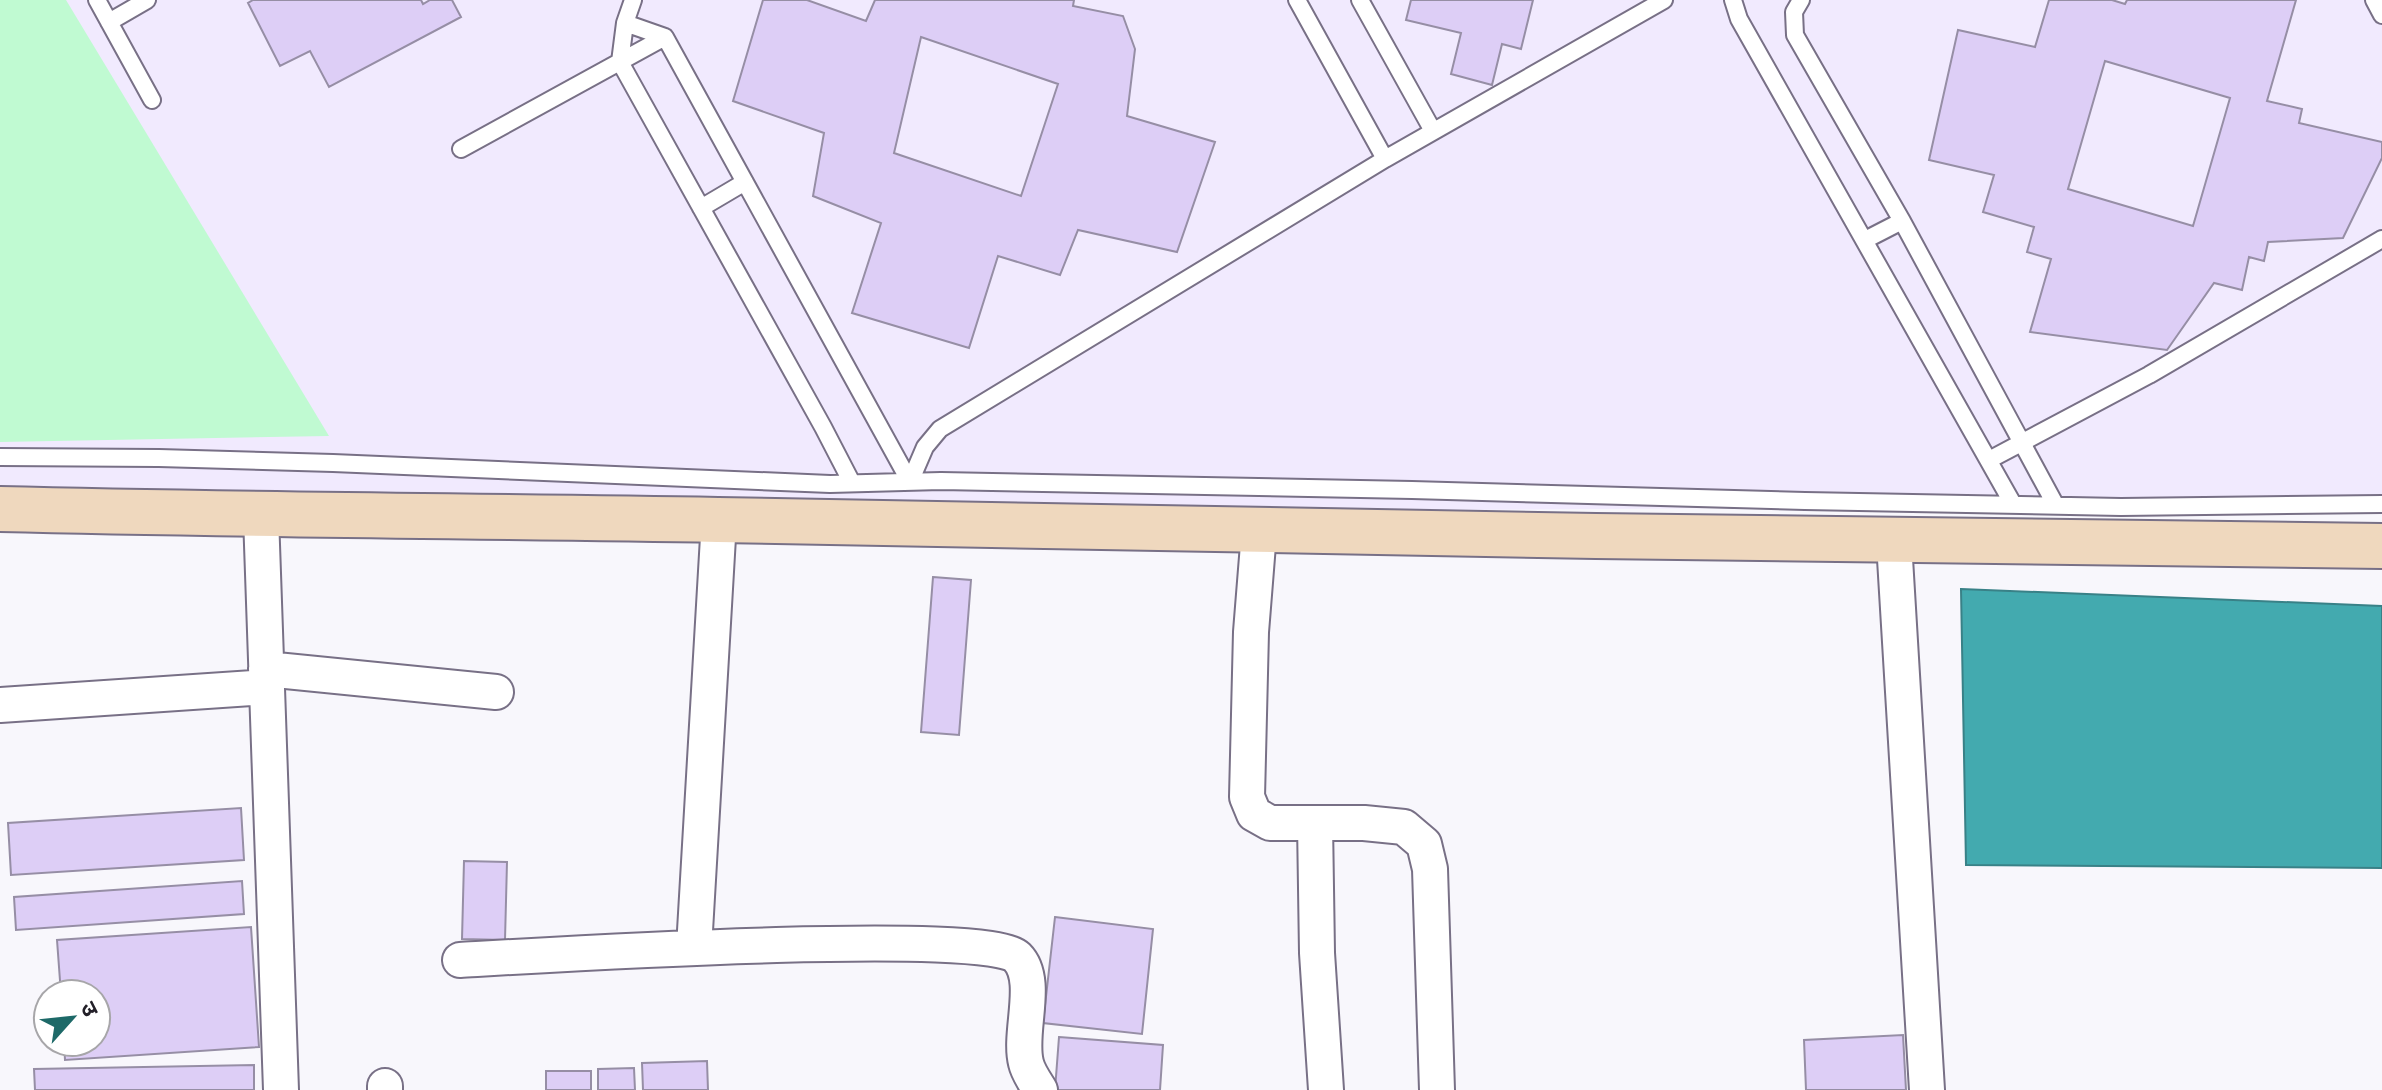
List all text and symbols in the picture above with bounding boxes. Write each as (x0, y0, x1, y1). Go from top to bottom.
north arrow (32, 978, 112, 1058)
text: उ (74, 996, 107, 1022)

